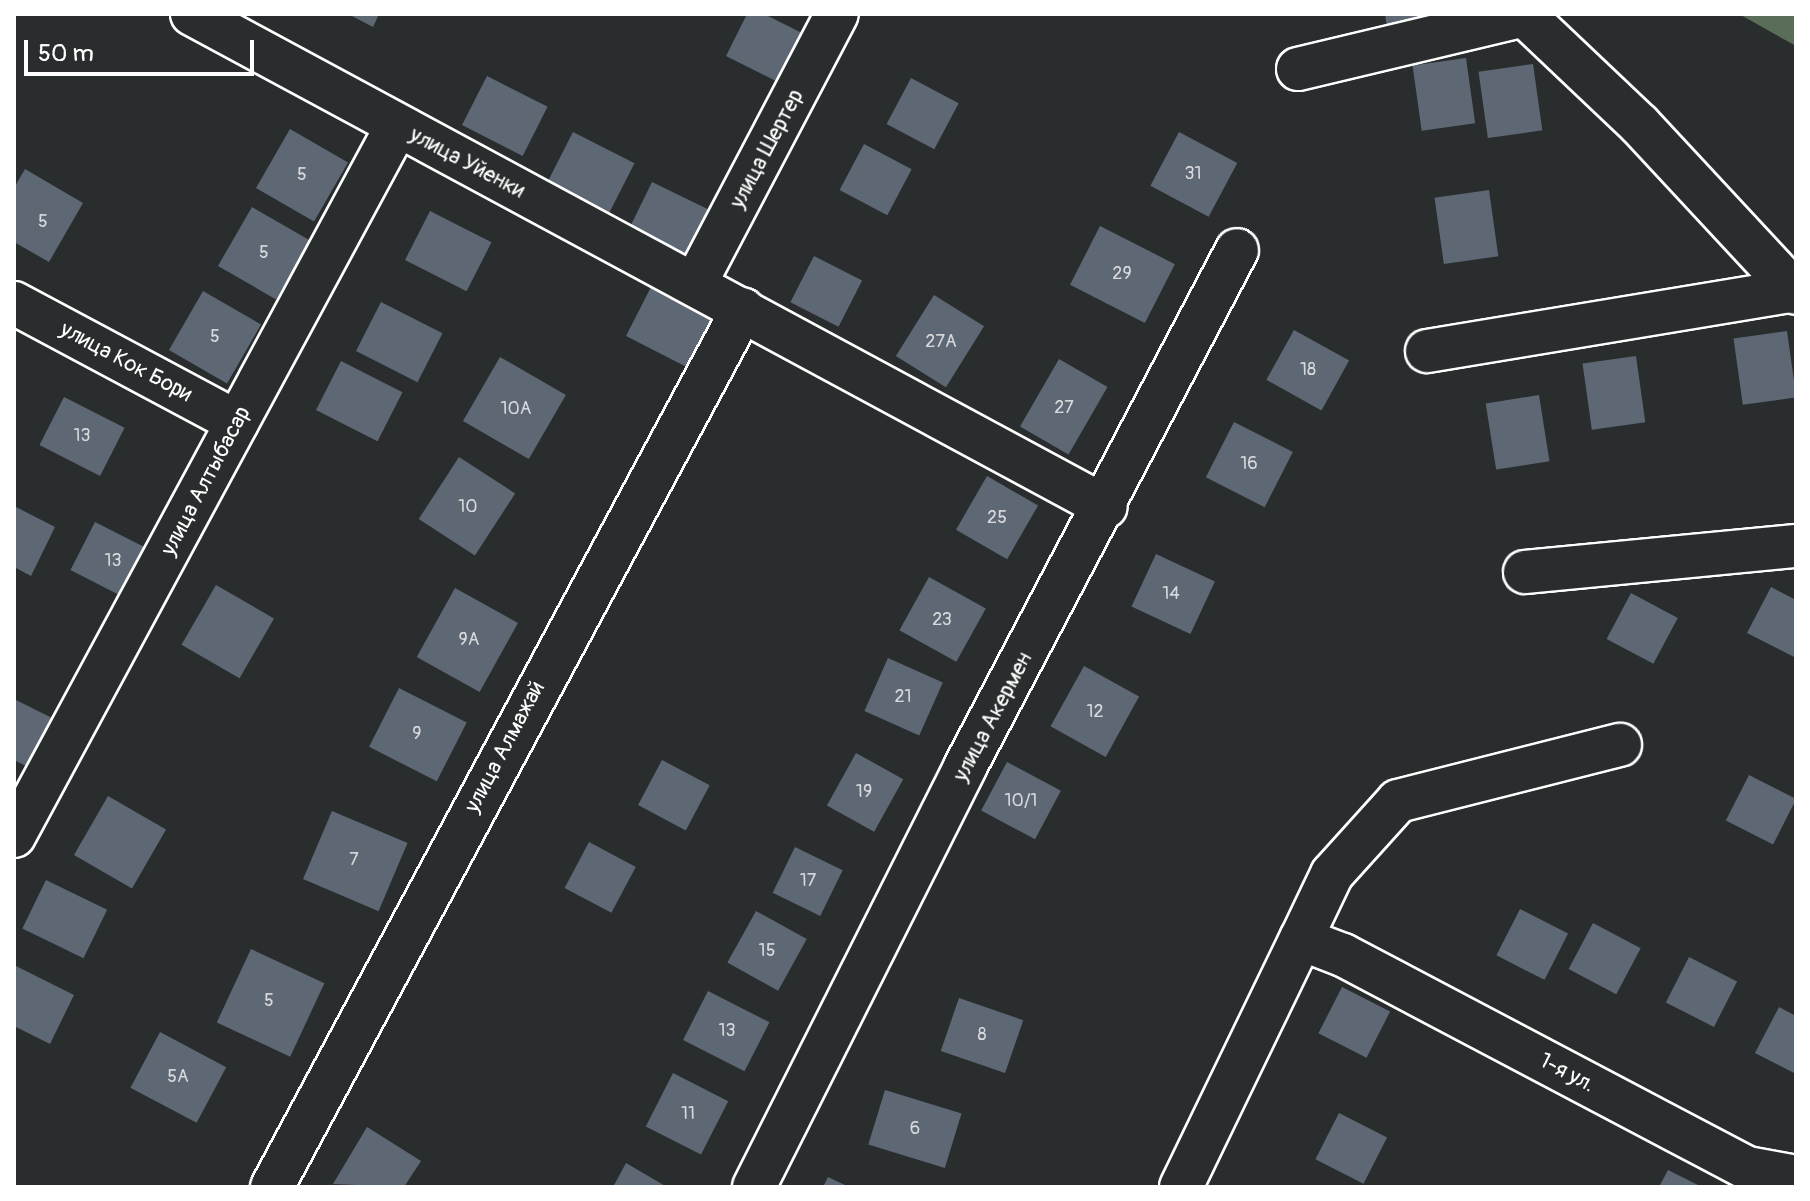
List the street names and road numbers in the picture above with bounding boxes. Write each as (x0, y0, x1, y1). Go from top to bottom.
street label: улица Шертер (725, 85, 809, 213)
street label: улица Уйенки (405, 122, 529, 204)
street label: улица Кок Бори (56, 316, 196, 408)
street label: улица Алтыбасар (156, 402, 256, 560)
street label: улица Акермен (948, 648, 1038, 786)
street label: улица Алмажай (459, 677, 551, 817)
street label: 1-я ул. (1535, 1048, 1599, 1098)

